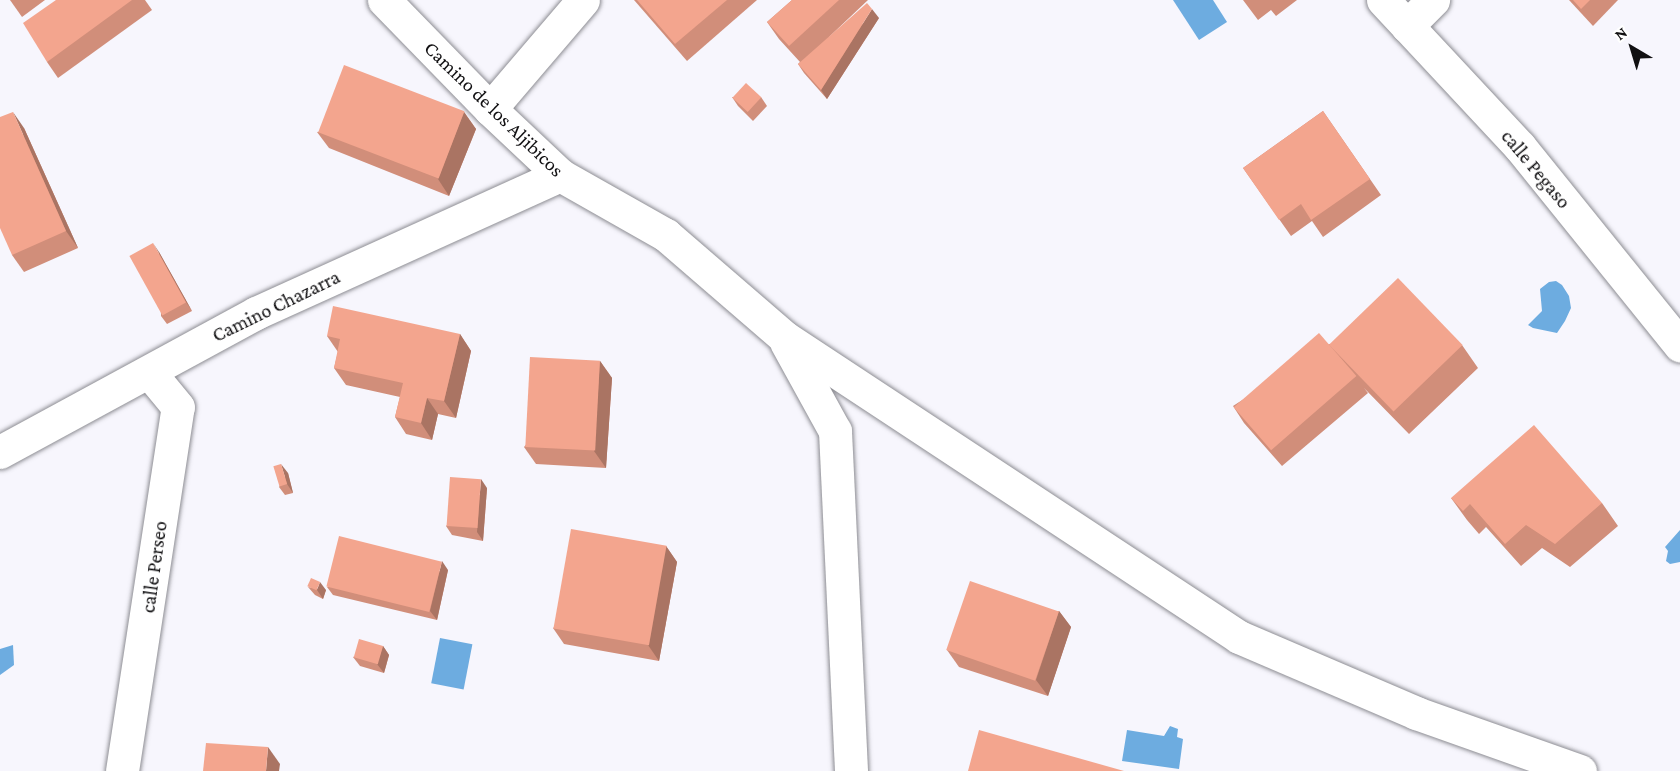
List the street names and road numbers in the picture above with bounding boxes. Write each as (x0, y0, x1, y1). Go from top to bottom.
street label: Camino de los Aljibicos (419, 36, 569, 182)
street label: calle Pegaso (1496, 125, 1576, 213)
street label: Camino Chazarra (208, 265, 344, 347)
street label: calle Perseo (136, 519, 172, 615)

